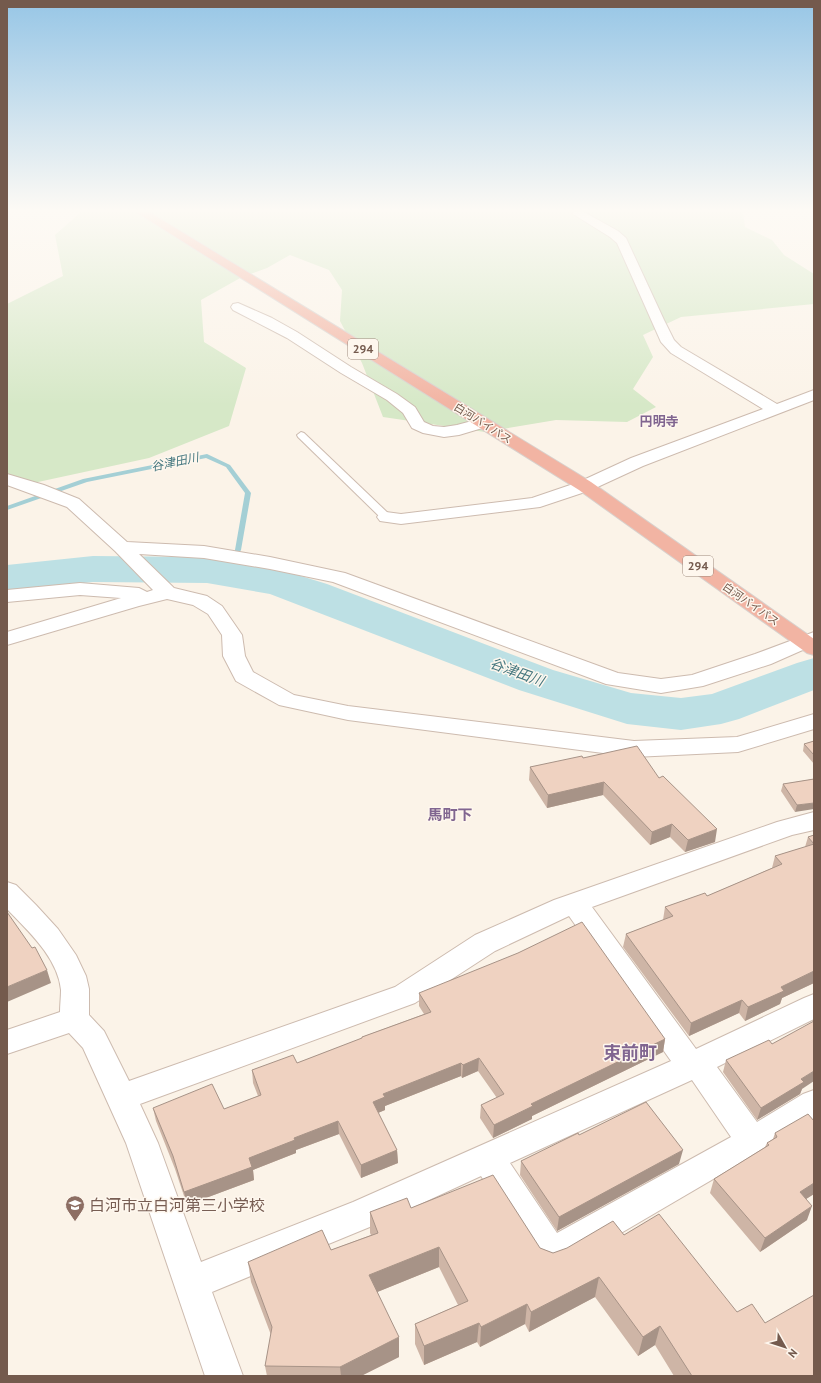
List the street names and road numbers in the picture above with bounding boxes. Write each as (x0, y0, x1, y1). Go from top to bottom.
road number: 294 (348, 339, 378, 359)
street label: 白河バイパス (451, 400, 515, 446)
road number: 294 (683, 556, 713, 576)
street label: 白河バイパス (720, 579, 782, 629)

